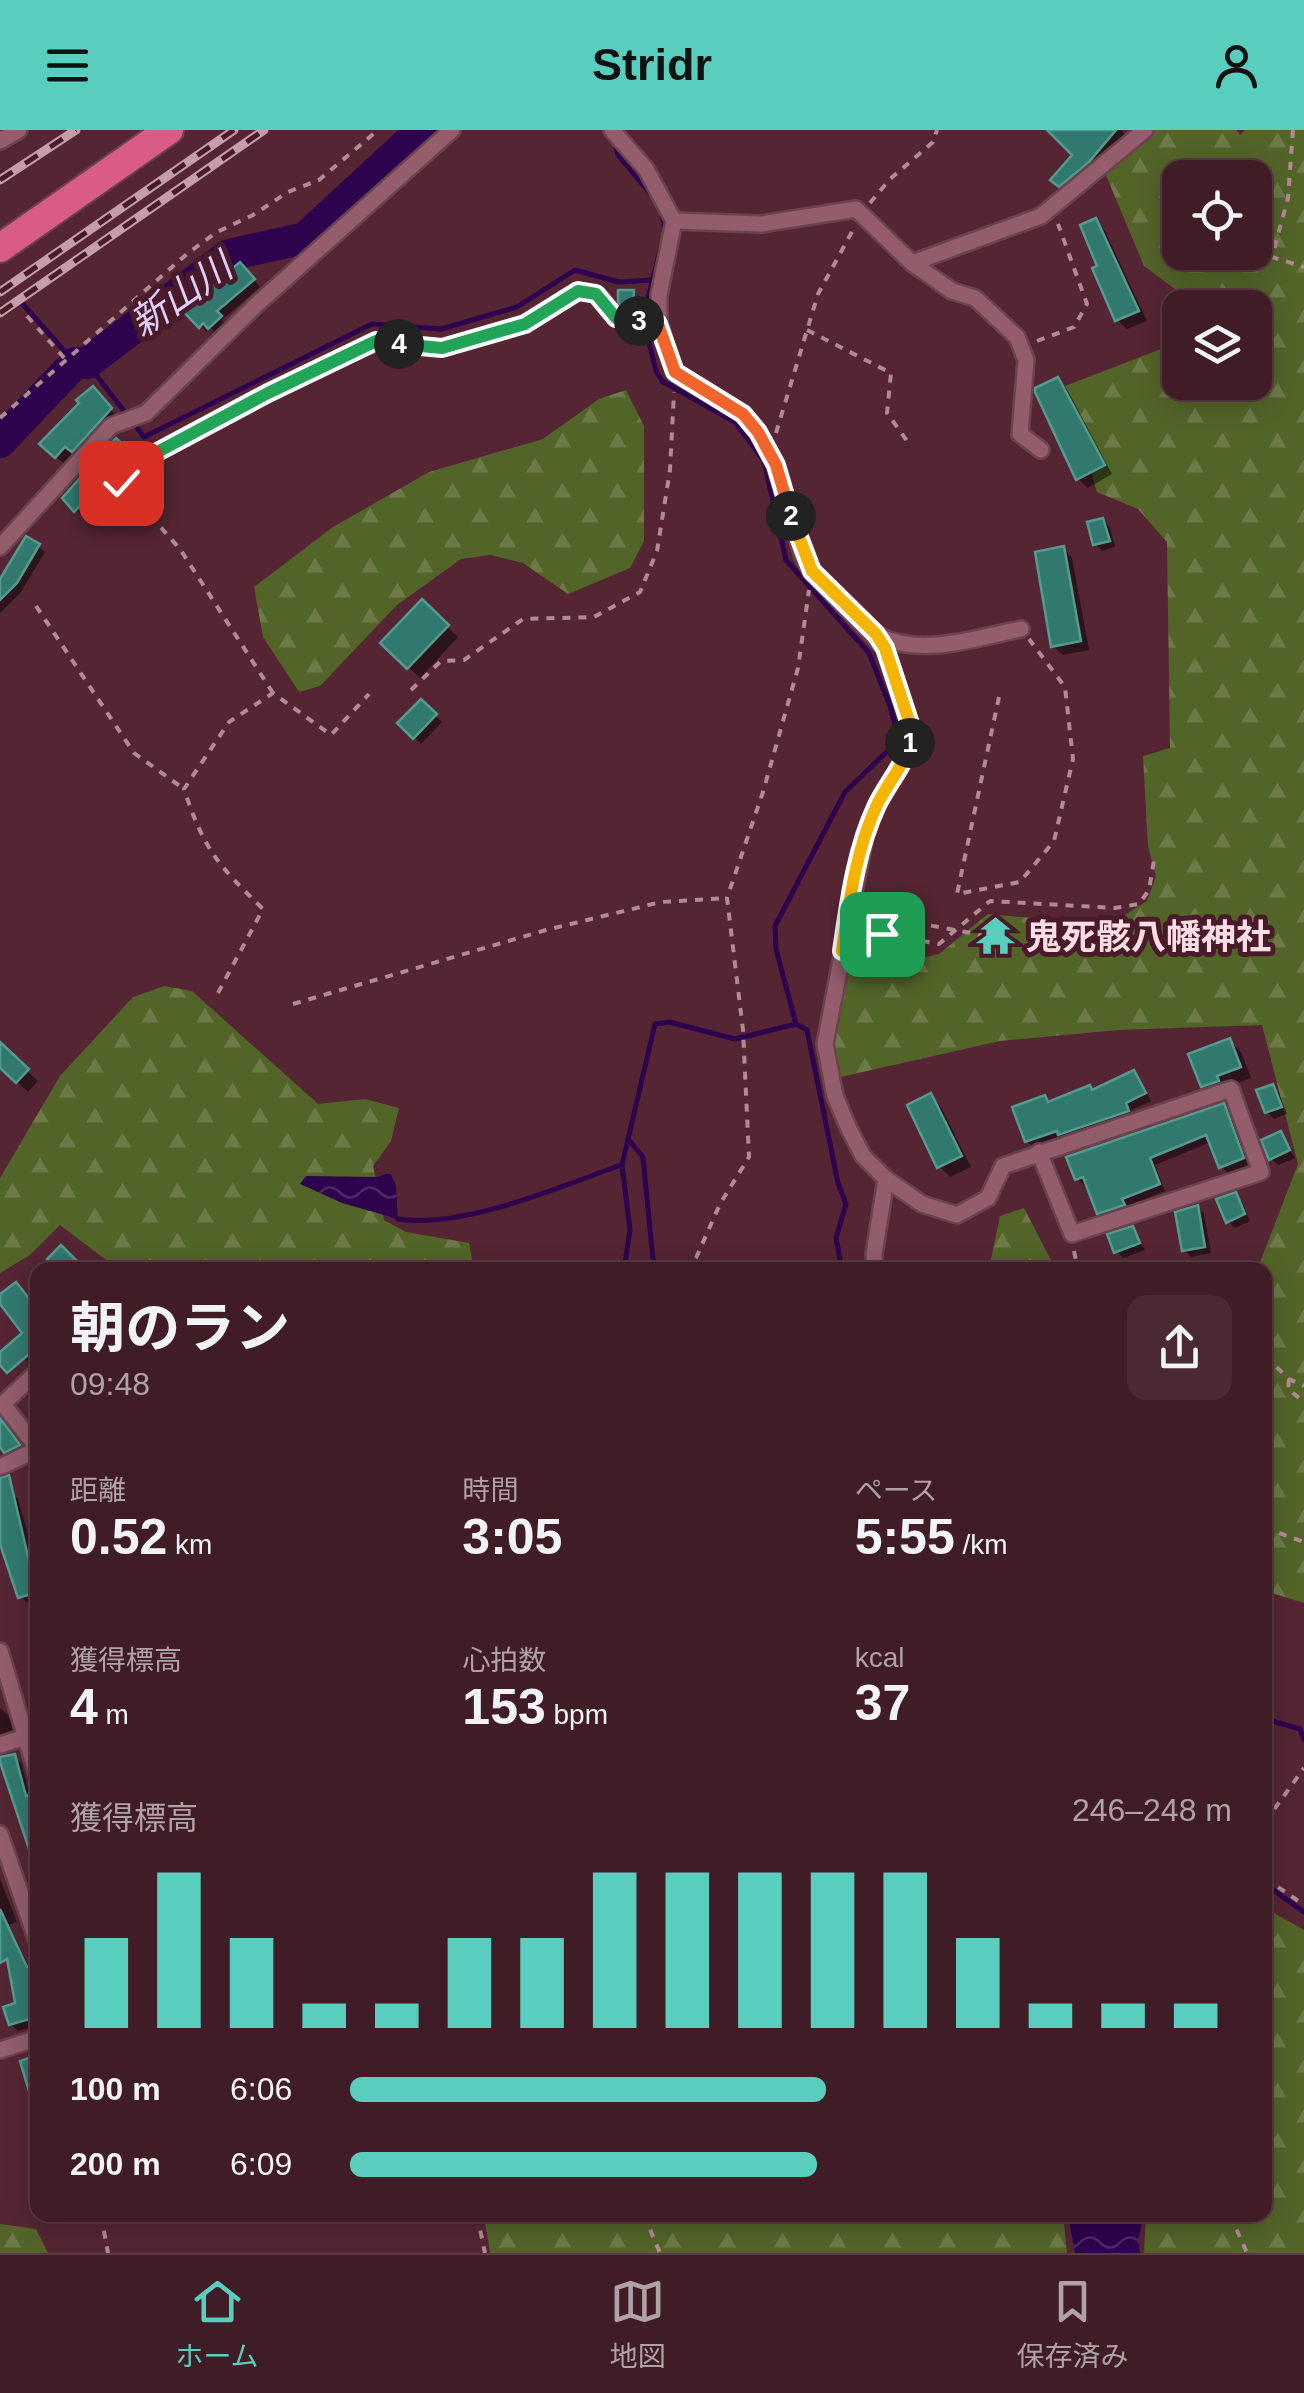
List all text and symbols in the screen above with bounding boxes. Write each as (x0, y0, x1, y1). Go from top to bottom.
icon: menu (40, 38, 95, 93)
icon: person (1209, 38, 1264, 93)
text: Stridr (592, 39, 712, 90)
map controls (1162, 160, 1272, 400)
button: locate (1162, 160, 1272, 270)
water label: 新山川 (122, 243, 243, 345)
button: layers (1162, 290, 1272, 400)
pin: 3 (614, 296, 664, 346)
text: 3 (631, 305, 647, 336)
pin: 4 (374, 319, 424, 369)
text: 4 (391, 328, 407, 359)
pin (79, 441, 164, 526)
icon: check (94, 456, 149, 511)
pin: 2 (766, 491, 816, 541)
text: 2 (783, 500, 799, 531)
pin: 1 (885, 718, 935, 768)
text: 1 (902, 727, 918, 758)
pin (840, 892, 925, 977)
icon: arrive (855, 907, 910, 962)
temple icon: 鬼死骸八幡神社 (975, 915, 1017, 957)
place label: 鬼死骸八幡神社 (1026, 917, 1271, 956)
button: share (1127, 1295, 1232, 1400)
text: 朝のラン (70, 1297, 290, 1359)
text: 09:48 (70, 1366, 150, 1402)
text: 距離 (70, 1475, 126, 1506)
text: 時間 (462, 1475, 518, 1506)
text: ペース (855, 1475, 937, 1506)
text: 0.52 (70, 1509, 167, 1565)
text: 3:05 (462, 1509, 562, 1565)
text: 5:55 (855, 1509, 955, 1565)
text: km (167, 1529, 212, 1560)
text: /km (955, 1529, 1008, 1560)
text: kcal (855, 1642, 904, 1673)
text: 獲得標高 (70, 1645, 182, 1676)
text: 心拍数 (462, 1645, 546, 1676)
text: 37 (855, 1675, 910, 1731)
text: 4 (70, 1679, 98, 1735)
text: 153 (462, 1679, 546, 1735)
text: m (98, 1699, 129, 1730)
text: bpm (546, 1699, 608, 1730)
text: 246–248 m (1072, 1792, 1232, 1828)
text: 獲得標高 (70, 1800, 198, 1836)
text: 100 m (70, 2071, 161, 2107)
text: 6:06 (230, 2071, 292, 2107)
text: 200 m (70, 2146, 161, 2182)
text: 6:09 (230, 2146, 292, 2182)
tab: ホーム (175, 2274, 259, 2374)
tab: 地図 (610, 2274, 666, 2374)
tab: 保存済み (1016, 2274, 1129, 2374)

